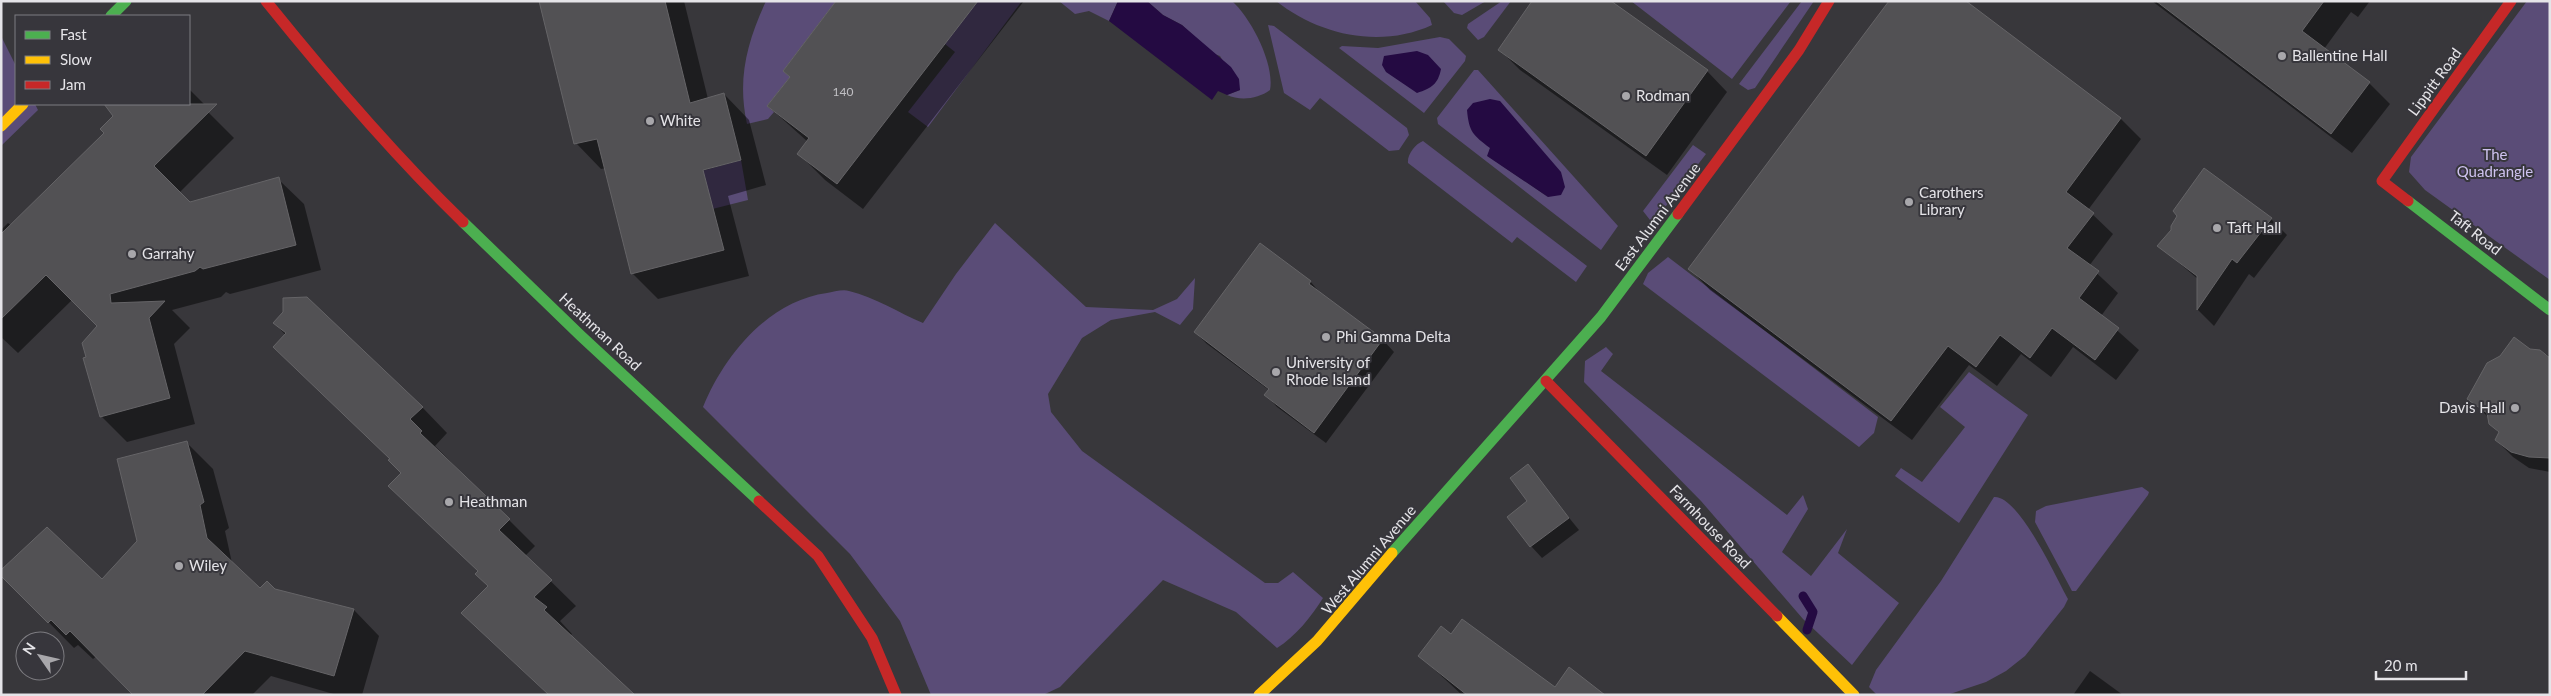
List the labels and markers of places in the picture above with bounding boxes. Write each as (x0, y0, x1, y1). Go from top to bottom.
place label: Ballentine Hall (2292, 46, 2387, 64)
marker: Ballentine Hall (2276, 50, 2288, 62)
place label: Rodman (1636, 86, 1690, 104)
marker: Rodman (1620, 90, 1632, 102)
place label: White (660, 111, 701, 129)
marker: White (644, 115, 656, 127)
place label: Carothers Library (1919, 183, 1984, 218)
marker: Carothers Library (1903, 196, 1915, 208)
place label: Taft Hall (2227, 218, 2281, 236)
marker: Taft Hall (2211, 222, 2223, 234)
place label: Garrahy (142, 244, 195, 262)
marker: Garrahy (126, 248, 138, 260)
place label: Phi Gamma Delta (1336, 327, 1451, 345)
marker: Phi Gamma Delta (1320, 331, 1332, 343)
place label: University of Rhode Island (1286, 353, 1371, 388)
marker: University of Rhode Island (1270, 366, 1282, 378)
place label: Davis Hall (2439, 398, 2505, 416)
marker: Davis Hall (2509, 402, 2521, 414)
place label: Heathman (459, 492, 527, 510)
marker: Heathman (443, 496, 455, 508)
place label: Wiley (189, 556, 227, 574)
marker: Wiley (173, 560, 185, 572)

